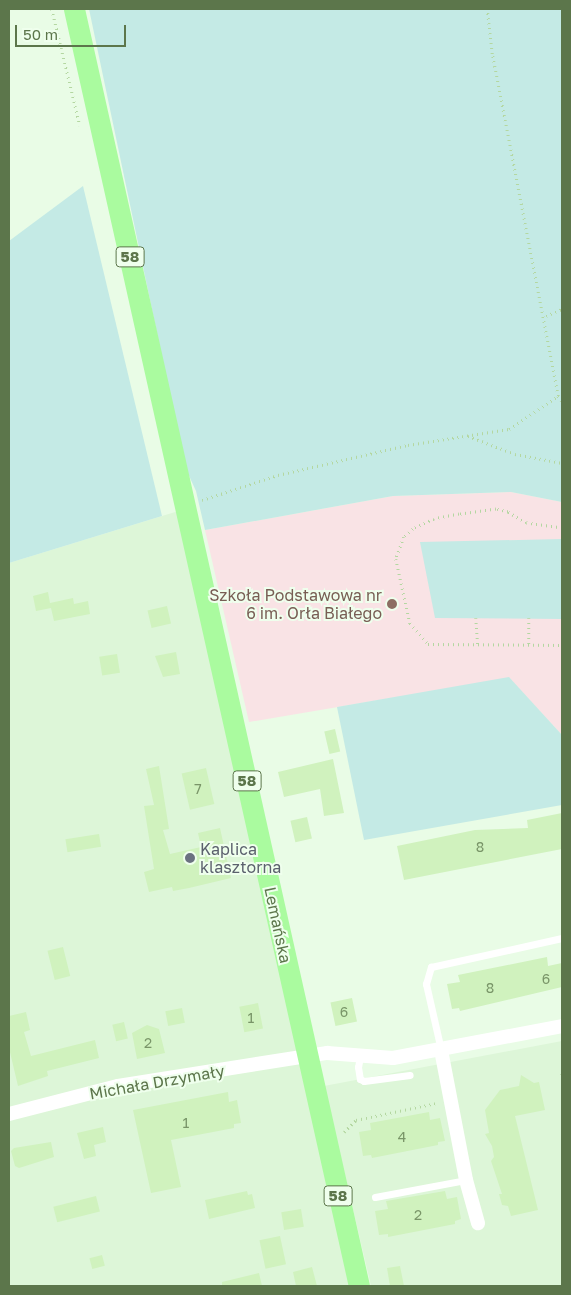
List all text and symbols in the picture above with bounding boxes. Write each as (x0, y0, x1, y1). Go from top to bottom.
scale bar (18, 15, 129, 47)
text: 50 m (23, 25, 58, 43)
road number: 58 (115, 244, 145, 270)
place label: Szkoła Podstawowa nr 6 im. Orła Białego (209, 585, 382, 623)
marker: Szkoła Podstawowa nr 6 im. Orła Białego (386, 598, 398, 610)
road number: 58 (232, 768, 262, 794)
house number: 7 (194, 781, 202, 797)
place label: Kaplica klasztorna (200, 839, 281, 877)
house number: 8 (476, 839, 484, 855)
marker: Kaplica klasztorna (184, 852, 196, 864)
street label: Lemańska (261, 885, 295, 965)
house number: 6 (542, 971, 550, 987)
house number: 8 (486, 980, 494, 996)
house number: 6 (340, 1004, 348, 1020)
house number: 1 (248, 1010, 254, 1026)
house number: 2 (144, 1035, 152, 1051)
street label: Michała Drzymały (88, 1061, 226, 1103)
house number: 1 (183, 1115, 189, 1131)
house number: 4 (398, 1129, 406, 1145)
road number: 58 (323, 1184, 353, 1208)
house number: 2 (414, 1207, 422, 1223)

